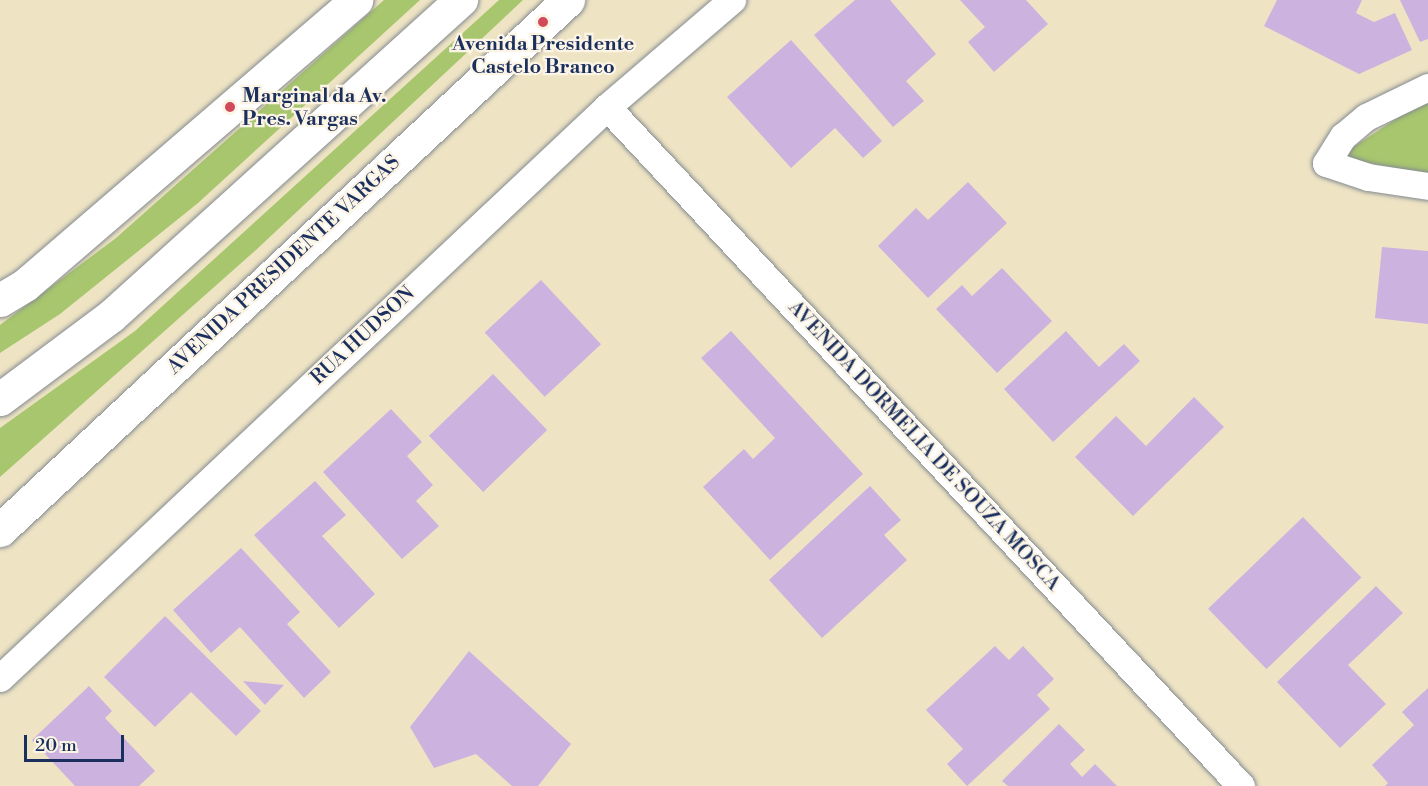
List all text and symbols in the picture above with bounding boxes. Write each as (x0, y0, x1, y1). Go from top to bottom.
marker: Avenida Presidente Castelo Branco (536, 15, 550, 29)
place label: Avenida Presidente Castelo Branco (452, 32, 634, 79)
place label: Marginal da Av. Pres. Vargas (242, 84, 386, 131)
marker: Marginal da Av. Pres. Vargas (223, 100, 237, 114)
street label: AVENIDA PRESIDENTE VARGAS (163, 151, 405, 379)
street label: RUA HUDSON (306, 282, 420, 390)
street label: AVENIDA DORMELIA DE SOUZA MOSCA (783, 296, 1065, 596)
scale bar (27, 723, 128, 761)
text: 20 m (35, 734, 77, 757)

